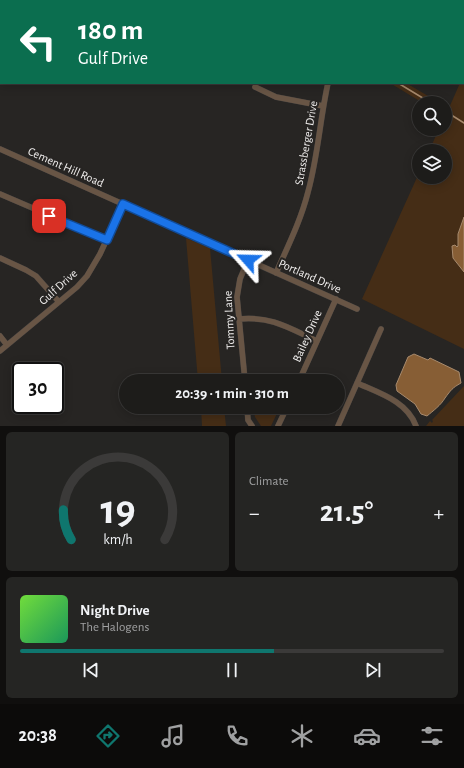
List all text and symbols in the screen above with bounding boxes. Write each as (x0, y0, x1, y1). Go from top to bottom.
icon: left (12, 16, 64, 68)
text: 180 m (78, 17, 143, 45)
text: Gulf Drive (78, 50, 148, 68)
map controls (412, 96, 452, 184)
button: search (412, 96, 452, 136)
street label: Strassberger Drive (293, 100, 319, 186)
button: layers (412, 144, 452, 184)
street label: Cement Hill Road (26, 145, 106, 189)
pin (32, 199, 66, 233)
icon: arrive (38, 205, 60, 227)
position arrow (227, 239, 269, 281)
street label: Portland Drive (277, 257, 343, 295)
street label: Gulf Drive (37, 267, 79, 307)
street label: Tommy Lane (221, 290, 238, 350)
street label: Bailey Drive (290, 308, 325, 364)
speed limit sign: 30 (12, 362, 64, 414)
text: 20:39 · 1 min · 310 m (175, 386, 289, 401)
text: Climate (249, 475, 288, 488)
text: 19 (100, 489, 135, 530)
text: 21.5° (320, 497, 373, 527)
text: − (249, 502, 260, 524)
text: + (433, 502, 444, 524)
text: km/h (103, 532, 132, 546)
text: Night Drive (80, 603, 150, 618)
text: The Halogens (80, 621, 149, 634)
icon: previous (80, 659, 102, 681)
icon: pause (221, 659, 243, 681)
icon: next (362, 659, 384, 681)
icon: directions (94, 722, 122, 750)
icon: music (159, 722, 187, 750)
icon: phone (223, 722, 251, 750)
icon: climate (288, 722, 316, 750)
icon: car (353, 722, 381, 750)
icon: filters (418, 722, 446, 750)
text: 20:38 (18, 727, 57, 745)

